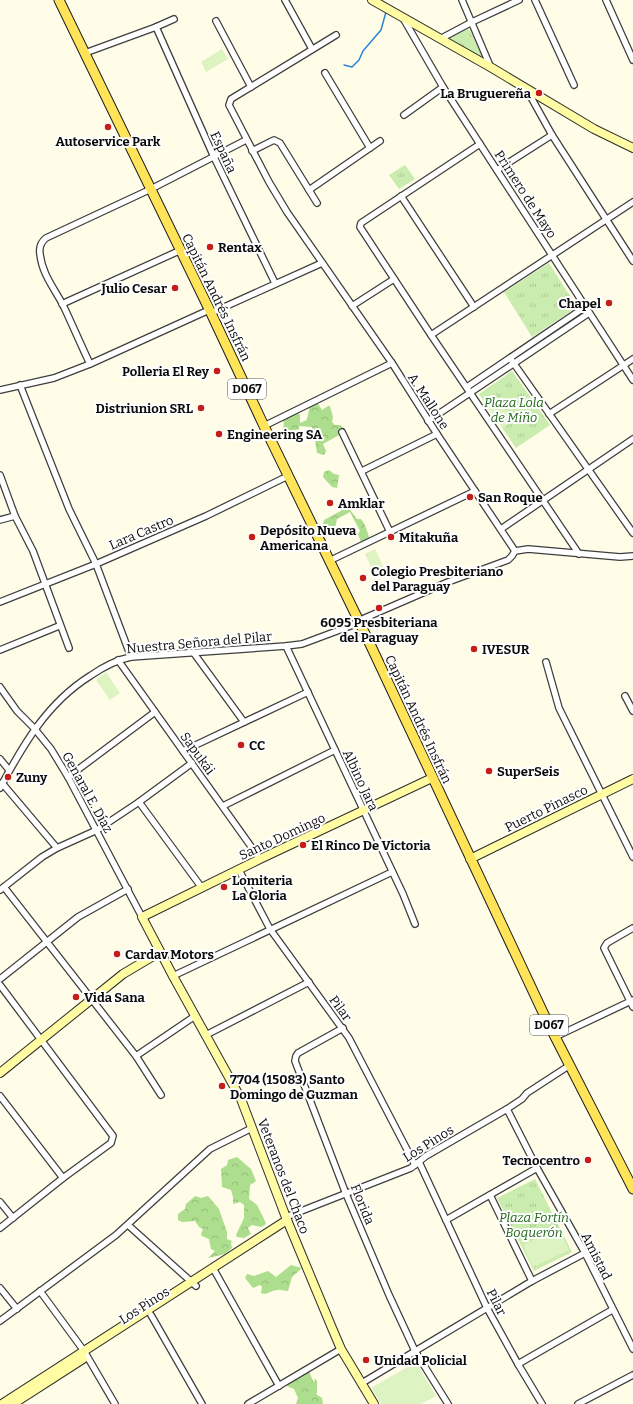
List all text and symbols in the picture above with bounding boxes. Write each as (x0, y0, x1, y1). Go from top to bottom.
place label: La Bruguereña (440, 86, 532, 101)
marker: La Bruguereña (534, 88, 544, 98)
marker: Autoservice Park (103, 122, 113, 132)
street label: España (207, 129, 240, 175)
place label: Autoservice Park (55, 134, 161, 149)
street label: Primero de Mayo (492, 148, 560, 241)
street label: Capitán Andrés Insfrán (179, 231, 254, 364)
place label: Rentax (218, 240, 262, 255)
marker: Rentax (205, 242, 215, 252)
place label: Julio Cesar (101, 281, 167, 296)
marker: Julio Cesar (170, 283, 180, 293)
place label: Chapel (558, 296, 601, 311)
marker: Chapel (604, 298, 614, 308)
place label: Polleria El Rey (122, 364, 210, 379)
marker: Polleria El Rey (212, 366, 222, 376)
street label: A. Mallone (405, 371, 452, 432)
road number: D067 (228, 379, 266, 399)
park label: Plaza Lola de Miño (484, 395, 544, 425)
place label: Distriunion SRL (96, 401, 193, 416)
marker: Distriunion SRL (196, 403, 206, 413)
place label: Engineering SA (227, 427, 323, 442)
marker: Engineering SA (214, 429, 224, 439)
place label: San Roque (478, 490, 543, 505)
marker: San Roque (465, 492, 475, 502)
place label: Amklar (338, 496, 385, 511)
marker: Amklar (325, 498, 335, 508)
street label: Lara Castro (107, 512, 176, 553)
place label: Depósito Nueva Americana (260, 523, 357, 553)
place label: Mitakuña (399, 530, 459, 545)
marker: Depósito Nueva Americana (247, 532, 257, 542)
marker: Mitakuña (386, 532, 396, 542)
place label: Colegio Presbiteriano del Paraguay (371, 564, 504, 594)
marker: Colegio Presbiteriano del Paraguay (358, 573, 368, 583)
marker: 6095 Presbiteriana del Paraguay (374, 603, 384, 613)
place label: 6095 Presbiteriana del Paraguay (320, 615, 438, 645)
street label: Nuestra Señora del Pilar (126, 629, 273, 656)
place label: IVESUR (482, 642, 530, 657)
marker: IVESUR (469, 644, 479, 654)
street label: Capitán Andrés Insfrán (382, 653, 455, 787)
street label: Sapukái (177, 729, 218, 777)
place label: CC (249, 738, 265, 753)
marker: CC (236, 740, 246, 750)
street label: Albino Jara (340, 747, 381, 813)
street label: Genaral E. Díaz (59, 749, 116, 835)
place label: SuperSeis (497, 764, 559, 779)
marker: SuperSeis (484, 766, 494, 776)
place label: Zuny (16, 770, 48, 785)
marker: Zuny (3, 772, 13, 782)
street label: Puerto Pinasco (502, 782, 590, 835)
street label: Santo Domingo (237, 810, 328, 863)
place label: El Rinco De Victoria (311, 838, 431, 853)
marker: El Rinco De Victoria (298, 840, 308, 850)
place label: Lomiteria La Gloria (232, 873, 293, 903)
marker: Lomiteria La Gloria (219, 882, 229, 892)
place label: Cardav Motors (125, 947, 214, 962)
marker: Cardav Motors (112, 949, 122, 959)
place label: Vida Sana (84, 990, 146, 1005)
marker: Vida Sana (71, 992, 81, 1002)
street label: Pilar (326, 993, 355, 1024)
road number: D067 (530, 1015, 568, 1035)
place label: 7704 (15083) Santo Domingo de Guzman (230, 1072, 359, 1102)
marker: 7704 (15083) Santo Domingo de Guzman (217, 1081, 227, 1091)
street label: Veteranos del Chaco (255, 1117, 312, 1236)
street label: Los Pinos (400, 1122, 456, 1165)
place label: Tecnocentro (502, 1153, 580, 1168)
marker: Tecnocentro (583, 1155, 593, 1165)
street label: Florida (348, 1182, 377, 1227)
park label: Plaza Fortín Boquerón (499, 1210, 569, 1240)
street label: Amistad (578, 1230, 615, 1283)
street label: Los Pinos (116, 1284, 172, 1327)
street label: Pilar (484, 1286, 510, 1318)
place label: Unidad Policial (374, 1353, 467, 1368)
marker: Unidad Policial (361, 1355, 371, 1365)

